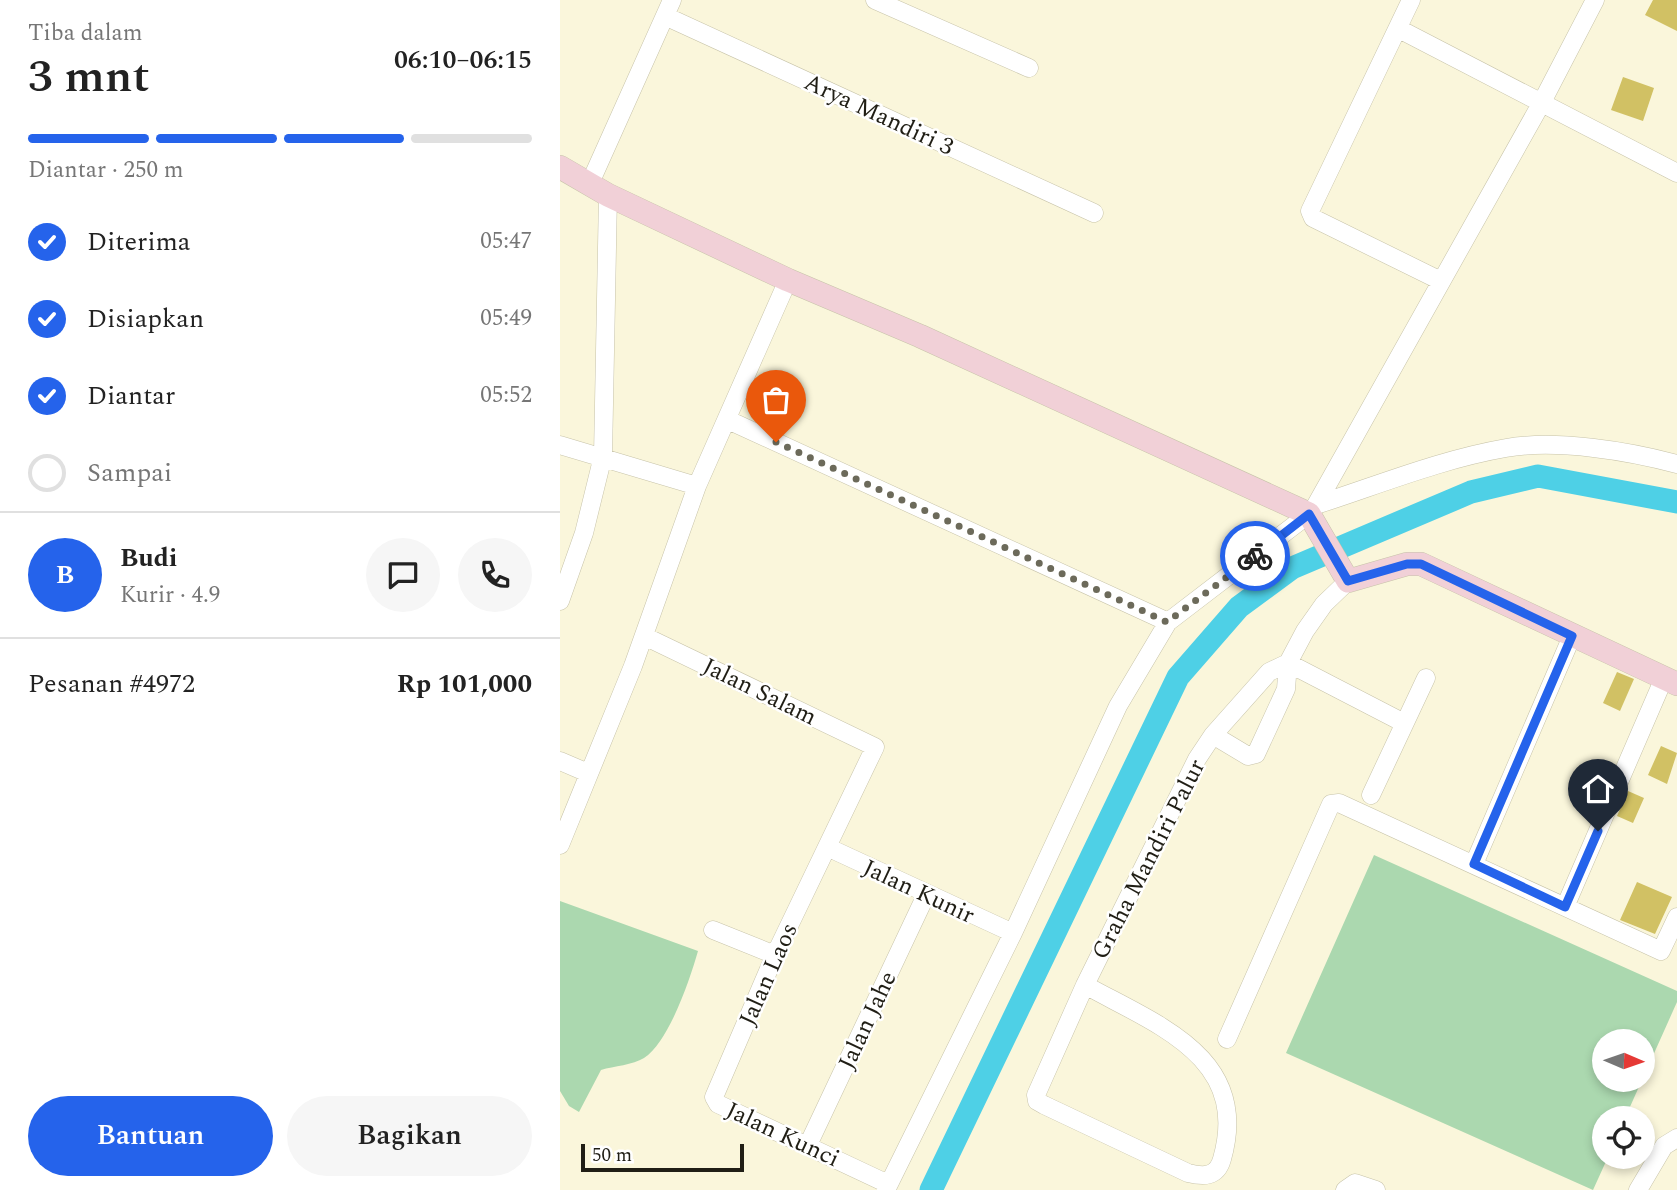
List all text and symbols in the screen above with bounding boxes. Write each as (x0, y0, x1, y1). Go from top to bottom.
text: Tiba dalam (28, 16, 142, 51)
text: 06:10–06:15 (394, 40, 532, 80)
text: 3 mnt (28, 42, 150, 112)
street label: Arya Mandiri 3 (798, 64, 959, 165)
text: Diantar · 250 m (28, 153, 183, 188)
text: Diterima (87, 222, 190, 262)
icon: check (28, 223, 66, 261)
text: 05:47 (480, 224, 532, 259)
text: Disiapkan (87, 299, 204, 339)
icon: check (28, 300, 66, 338)
text: 05:49 (480, 301, 532, 336)
pin (746, 370, 806, 442)
text: Diantar (87, 376, 175, 416)
icon: check (28, 377, 66, 415)
text: 05:52 (480, 378, 532, 413)
icon: bag (757, 381, 795, 419)
text: Sampai (87, 453, 172, 493)
courier (1220, 521, 1290, 591)
icon: bike (1236, 537, 1274, 575)
text: Budi (120, 538, 178, 578)
button: chat (366, 538, 440, 612)
button: phone (458, 538, 532, 612)
text: B (56, 555, 74, 595)
text: Kurir · 4.9 (120, 578, 220, 613)
street label: Jalan Salam (696, 649, 823, 735)
text: Pesanan #4972 (28, 664, 195, 704)
text: Rp 101,000 (397, 664, 532, 704)
street label: Graha Mandiri Palur (1083, 753, 1215, 966)
pin (1568, 759, 1628, 831)
icon: home (1579, 770, 1617, 808)
street label: Jalan Kunir (857, 850, 981, 934)
street label: Jalan Laos (730, 917, 808, 1032)
street label: Jalan Jahe (829, 965, 906, 1076)
north arrow (1592, 1029, 1656, 1092)
map controls (1592, 1029, 1655, 1169)
street label: Jalan Kunci (720, 1093, 845, 1177)
button: Bantuan (28, 1096, 273, 1176)
button: Bagikan (287, 1096, 532, 1176)
button: locate (1592, 1106, 1655, 1169)
scale bar (581, 1141, 744, 1173)
text: 50 m (592, 1141, 632, 1170)

